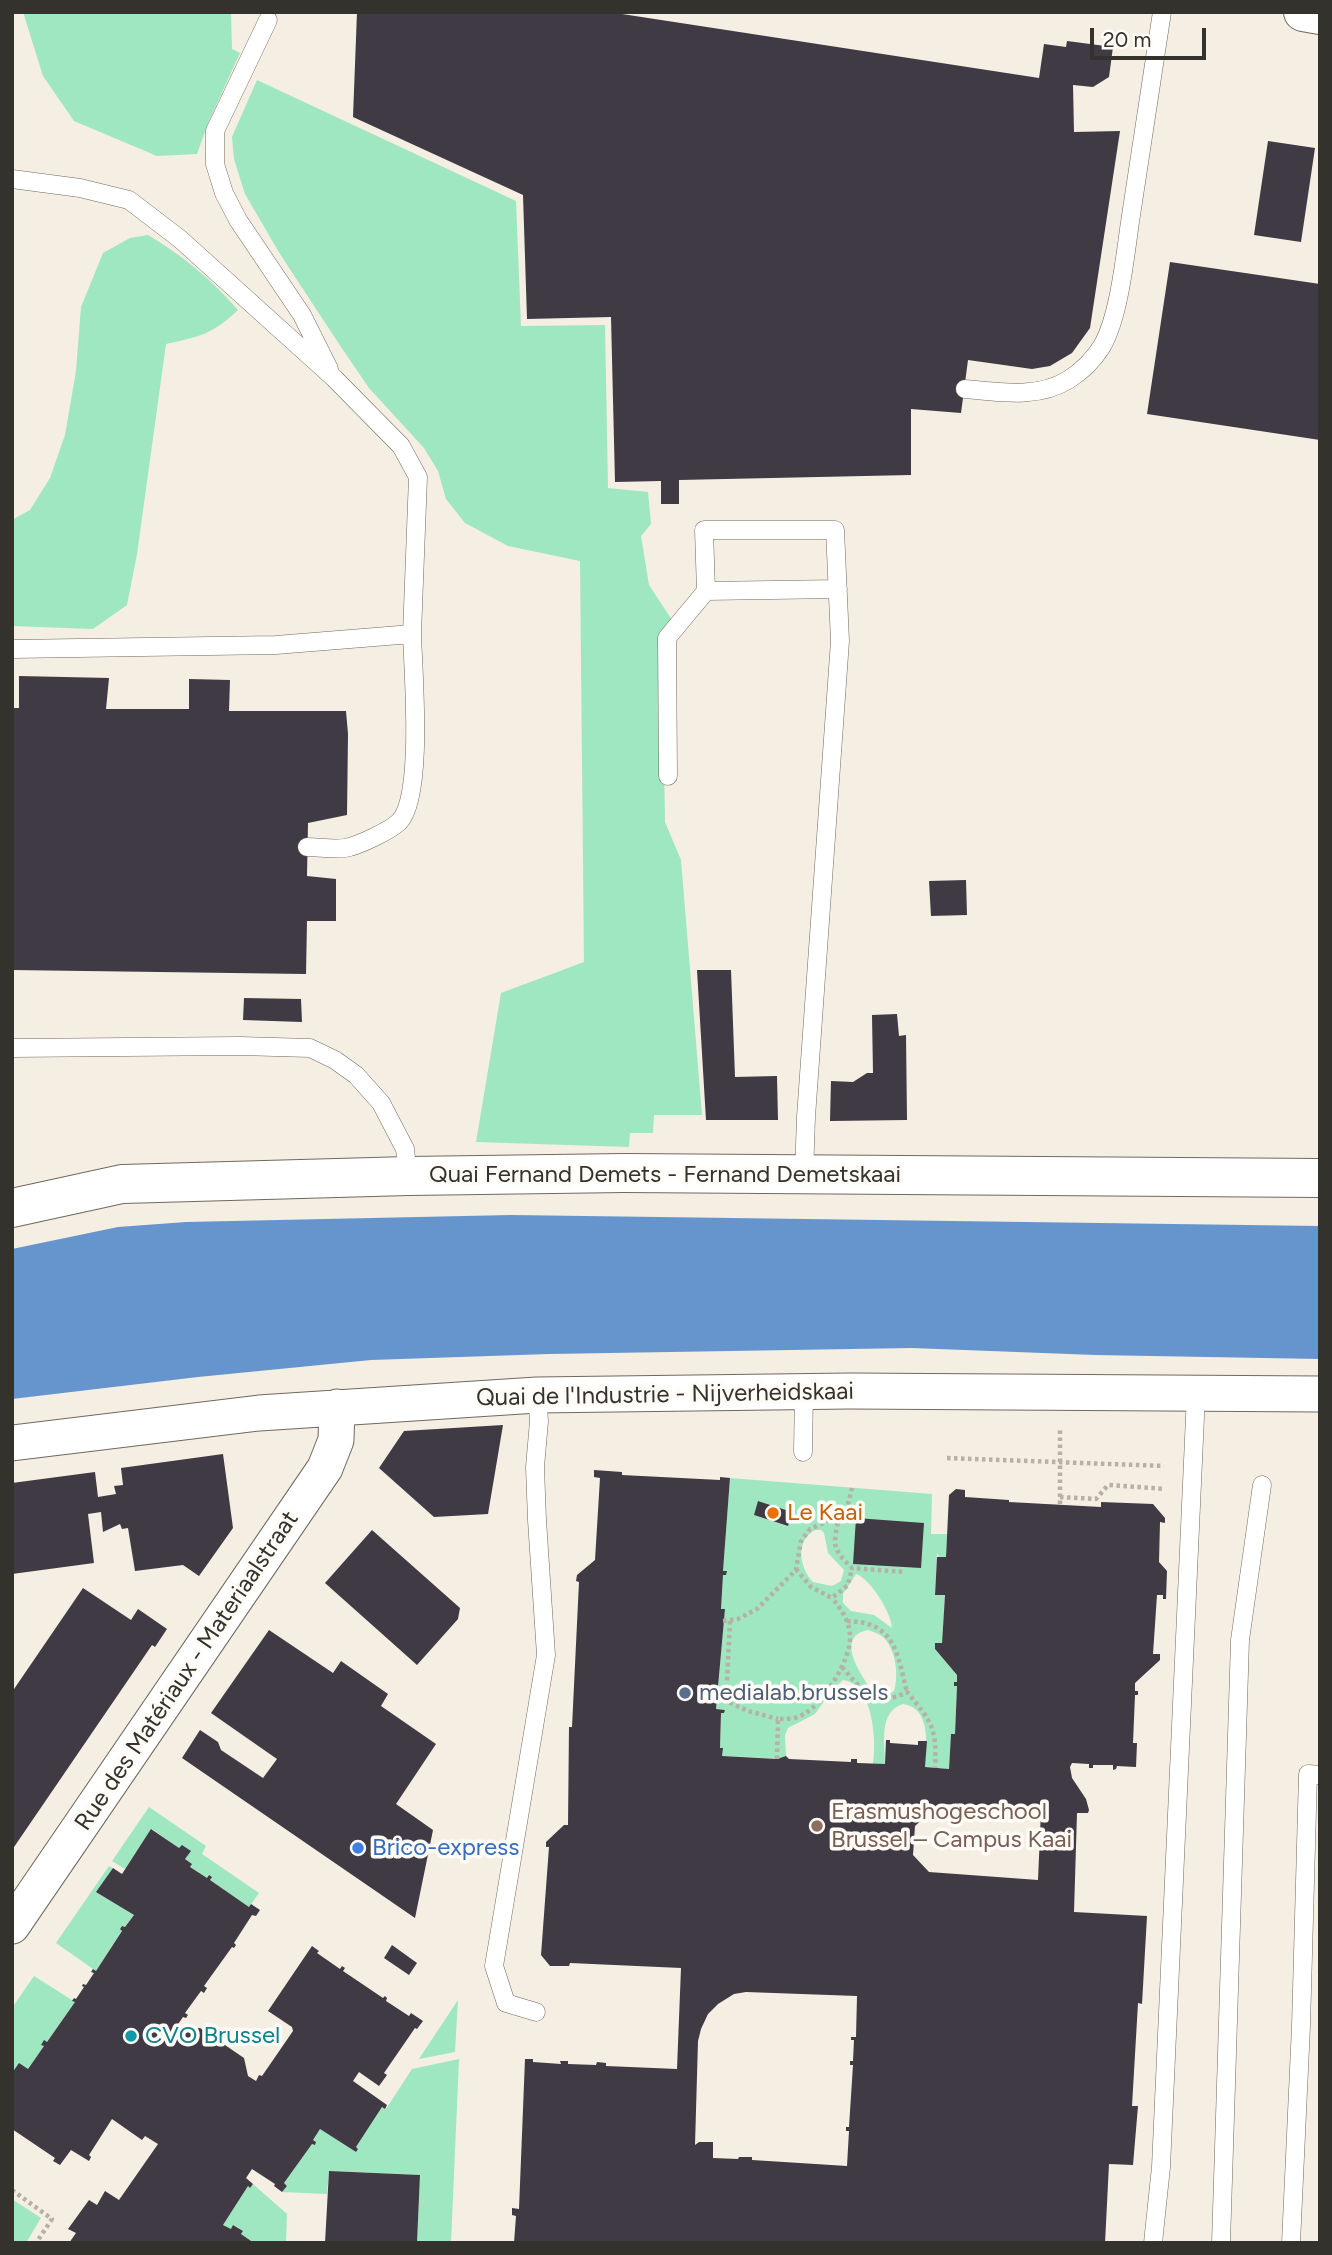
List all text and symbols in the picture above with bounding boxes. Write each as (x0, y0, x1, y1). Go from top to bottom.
scale bar (1094, 14, 1210, 58)
text: 20 m (1103, 27, 1151, 52)
street label: Quai Fernand Demets - Fernand Demetskaai (429, 1161, 901, 1189)
street label: Quai de l'Industrie - Nijverheidskaai (476, 1377, 854, 1413)
place label: Le Kaai (787, 1499, 863, 1527)
marker: Le Kaai (765, 1505, 781, 1521)
street label: Rue des Matériaux - Materiaalstraat (69, 1506, 305, 1836)
place label: medialab.brussels (699, 1679, 888, 1707)
marker: medialab.brussels (677, 1685, 693, 1701)
place label: Erasmushogeschool Brussel – Campus Kaai (831, 1798, 1072, 1854)
marker: Erasmushogeschool Brussel – Campus Kaai (809, 1818, 825, 1834)
place label: Brico-express (372, 1834, 519, 1862)
marker: Brico-express (350, 1840, 366, 1856)
place label: CVO Brussel (145, 2022, 280, 2050)
marker: CVO Brussel (123, 2028, 139, 2044)

